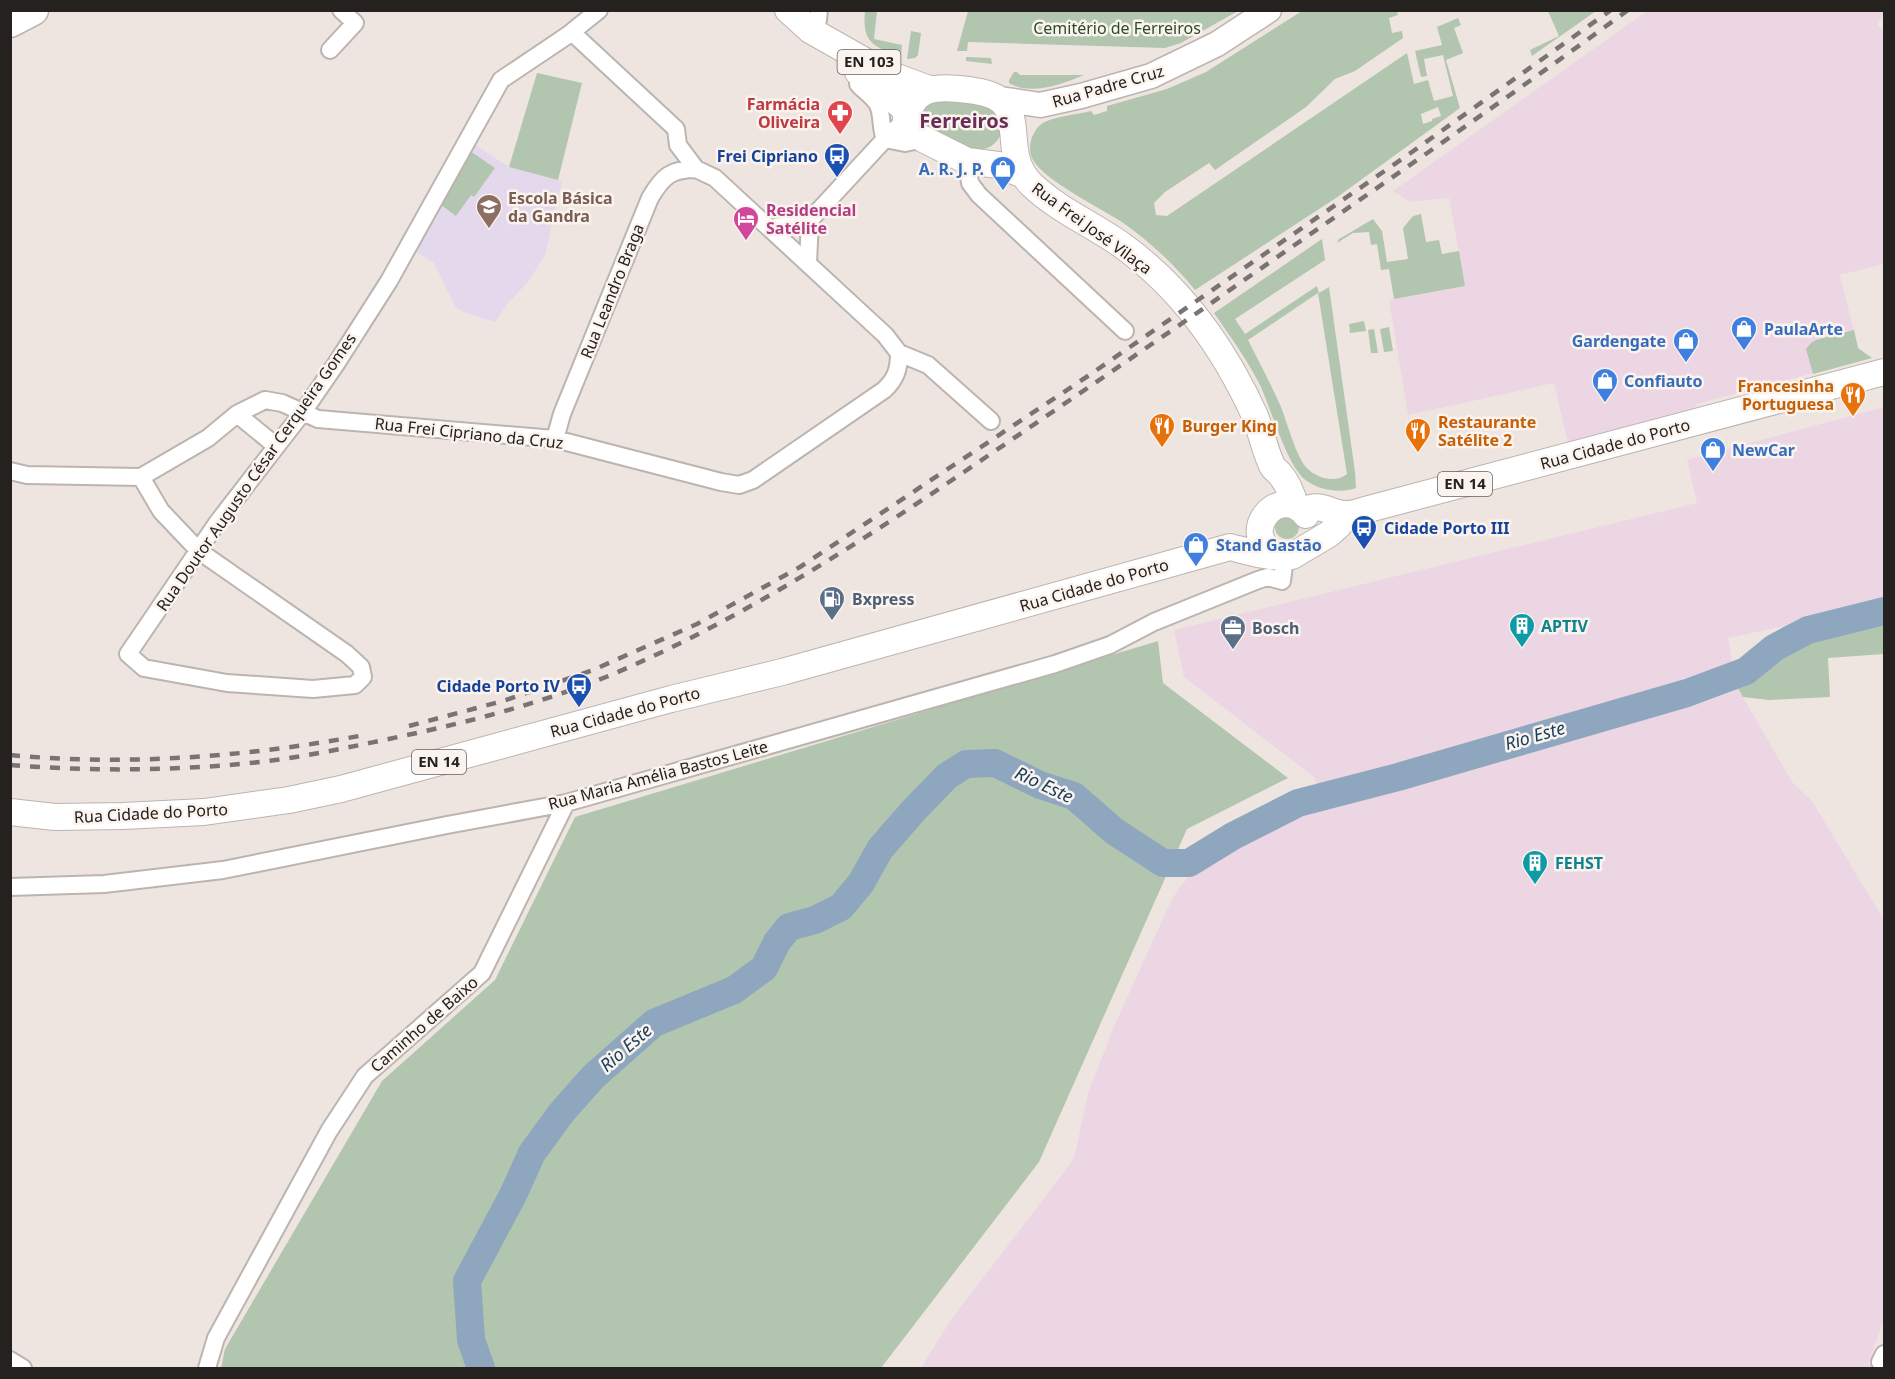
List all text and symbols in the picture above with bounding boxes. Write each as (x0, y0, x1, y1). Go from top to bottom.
park label: Cemitério de Ferreiros (1033, 17, 1201, 39)
road number: EN 103 (838, 50, 900, 74)
street label: Rua Padre Cruz (1050, 60, 1166, 112)
place label: Farmácia Oliveira (747, 93, 820, 133)
pharmacy icon: Farmácia Oliveira (825, 98, 855, 136)
district label: Ferreiros (919, 107, 1009, 134)
bus stop icon: Frei Cipriano (822, 141, 852, 179)
place label: Frei Cipriano (717, 145, 818, 167)
shop icon: A. R. J. P. (988, 154, 1018, 192)
place label: A. R. J. P. (919, 158, 984, 180)
street label: Rua Frei José Vilaça (1028, 177, 1156, 279)
place label: Escola Básica da Gandra (508, 187, 613, 227)
school or university icon: Escola Básica da Gandra (474, 192, 504, 230)
place label: Residencial Satélite (766, 199, 856, 239)
hotel icon: Residencial Satélite (731, 204, 761, 242)
street label: Rua Leandro Braga (575, 220, 649, 362)
shop icon: PaulaArte (1729, 314, 1759, 352)
place label: PaulaArte (1764, 318, 1843, 340)
shop icon: Gardengate (1671, 326, 1701, 364)
street label: Rua Doutor Augusto César Cerqueira Gomes (151, 329, 361, 615)
place label: Gardengate (1572, 330, 1666, 352)
shop icon: Confiauto (1590, 366, 1620, 404)
place label: Confiauto (1624, 370, 1703, 392)
place label: Francesinha Portuguesa (1737, 375, 1834, 415)
restaurant icon: Francesinha Portuguesa (1838, 380, 1868, 418)
restaurant icon: Burger King (1147, 411, 1177, 449)
place label: Restaurante Satélite 2 (1438, 411, 1536, 451)
street label: Rua Frei Cipriano da Cruz (374, 412, 564, 454)
street label: Rua Cidade do Porto (1538, 413, 1692, 475)
place label: Burger King (1182, 415, 1277, 437)
restaurant icon: Restaurante Satélite 2 (1403, 416, 1433, 454)
shop icon: NewCar (1698, 435, 1728, 473)
place label: NewCar (1732, 439, 1795, 461)
road number: EN 14 (1438, 472, 1492, 496)
bus stop icon: Cidade Porto III (1349, 513, 1379, 551)
place label: Cidade Porto III (1384, 517, 1509, 539)
shop icon: Stand Gastāo (1181, 530, 1211, 568)
place label: Stand Gastāo (1216, 534, 1322, 556)
street label: Rua Cidade do Porto (1017, 553, 1171, 617)
fuel station icon: Bxpress (817, 584, 847, 622)
place label: Bxpress (852, 588, 914, 610)
building icon: APTIV (1507, 611, 1537, 649)
office icon: Bosch (1218, 613, 1248, 651)
place label: APTIV (1541, 615, 1588, 637)
place label: Bosch (1252, 617, 1299, 639)
bus stop icon: Cidade Porto IV (564, 671, 594, 709)
place label: Cidade Porto IV (437, 675, 561, 697)
street label: Rua Cidade do Porto (548, 681, 702, 743)
water label: Rio Este (1502, 715, 1568, 755)
street label: Rua Maria Amélia Bastos Leite (546, 735, 770, 815)
road number: EN 14 (412, 750, 466, 774)
water label: Rio Este (1011, 760, 1077, 808)
street label: Rua Cidade do Porto (73, 798, 229, 828)
building icon: FEHST (1520, 848, 1550, 886)
place label: FEHST (1555, 852, 1603, 874)
street label: Caminho de Baixo (365, 971, 483, 1077)
water label: Rio Este (594, 1018, 657, 1077)

